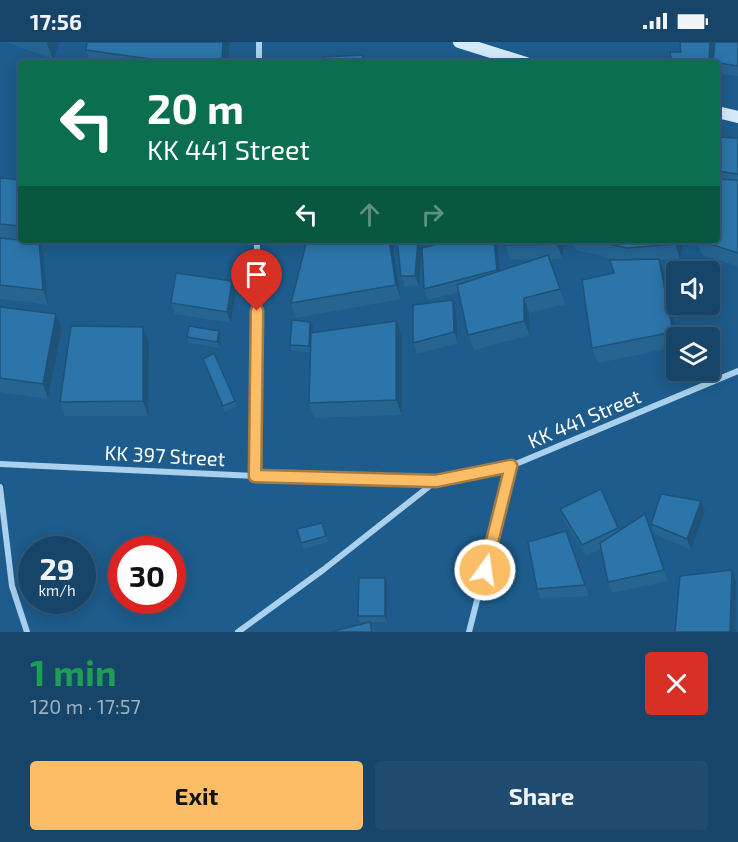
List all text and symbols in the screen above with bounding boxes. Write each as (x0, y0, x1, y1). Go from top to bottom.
text: 17:56 (30, 8, 82, 34)
text: 20 m (147, 82, 244, 132)
icon: left (48, 84, 126, 162)
text: KK 441 Street (147, 133, 310, 165)
icon: left (290, 198, 323, 231)
icon: ahead (353, 198, 386, 231)
icon: right (416, 198, 449, 231)
pin (231, 249, 282, 311)
icon: arrive (240, 258, 273, 291)
map controls (666, 261, 720, 381)
button: sound (666, 261, 720, 315)
button: layers (666, 327, 720, 381)
street label: KK 441 Street (524, 383, 644, 453)
street label: KK 397 Street (104, 440, 226, 470)
speed limit sign: 30 (108, 536, 186, 614)
position arrow (453, 538, 517, 602)
text: 29 (39, 550, 75, 586)
text: km/h (38, 581, 76, 599)
text: 1 min (30, 650, 117, 693)
button: close (645, 652, 708, 715)
text: 120 m · 17:57 (30, 694, 141, 718)
button: Exit (30, 761, 363, 830)
button: Share (375, 761, 708, 830)

